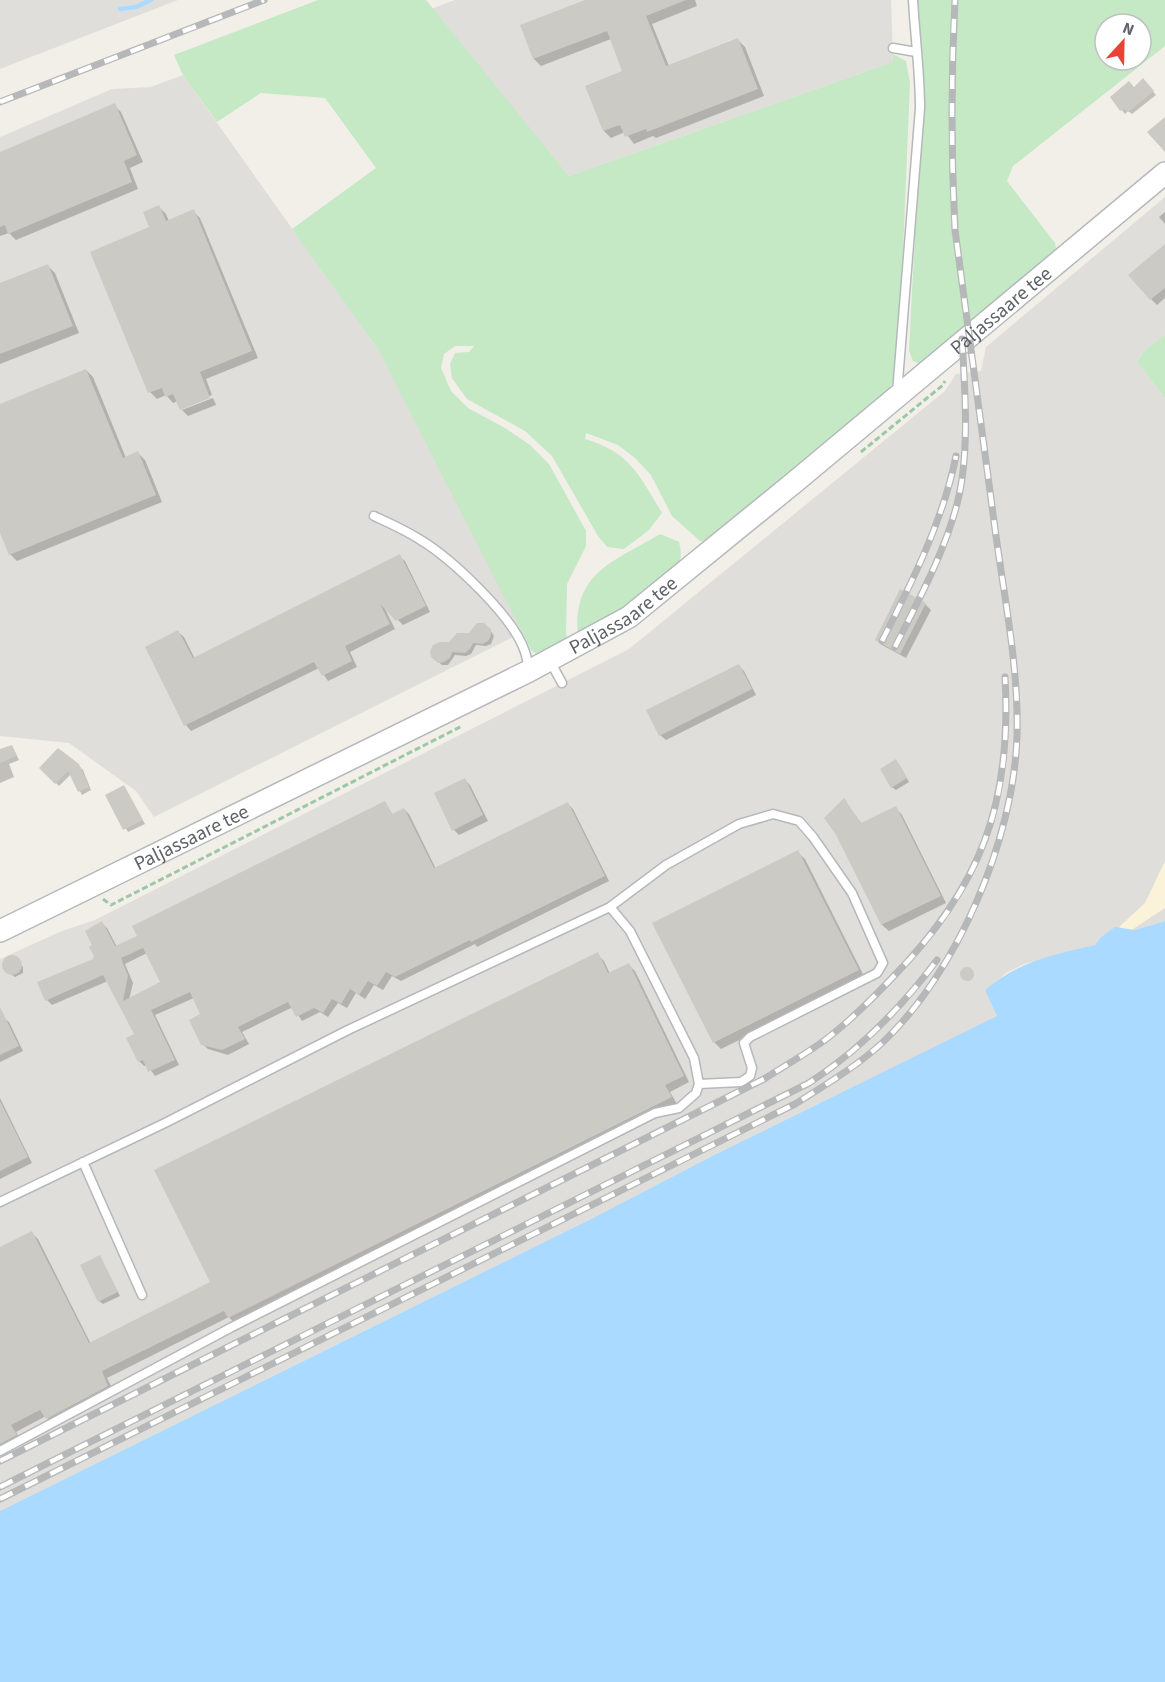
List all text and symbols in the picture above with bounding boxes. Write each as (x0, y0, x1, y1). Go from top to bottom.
north arrow (1093, 12, 1153, 72)
text: N (1119, 17, 1137, 41)
street label: Paljassaare tee (944, 260, 1058, 362)
street label: Paljassaare tee (564, 570, 684, 662)
street label: Paljassaare tee (129, 798, 254, 878)

